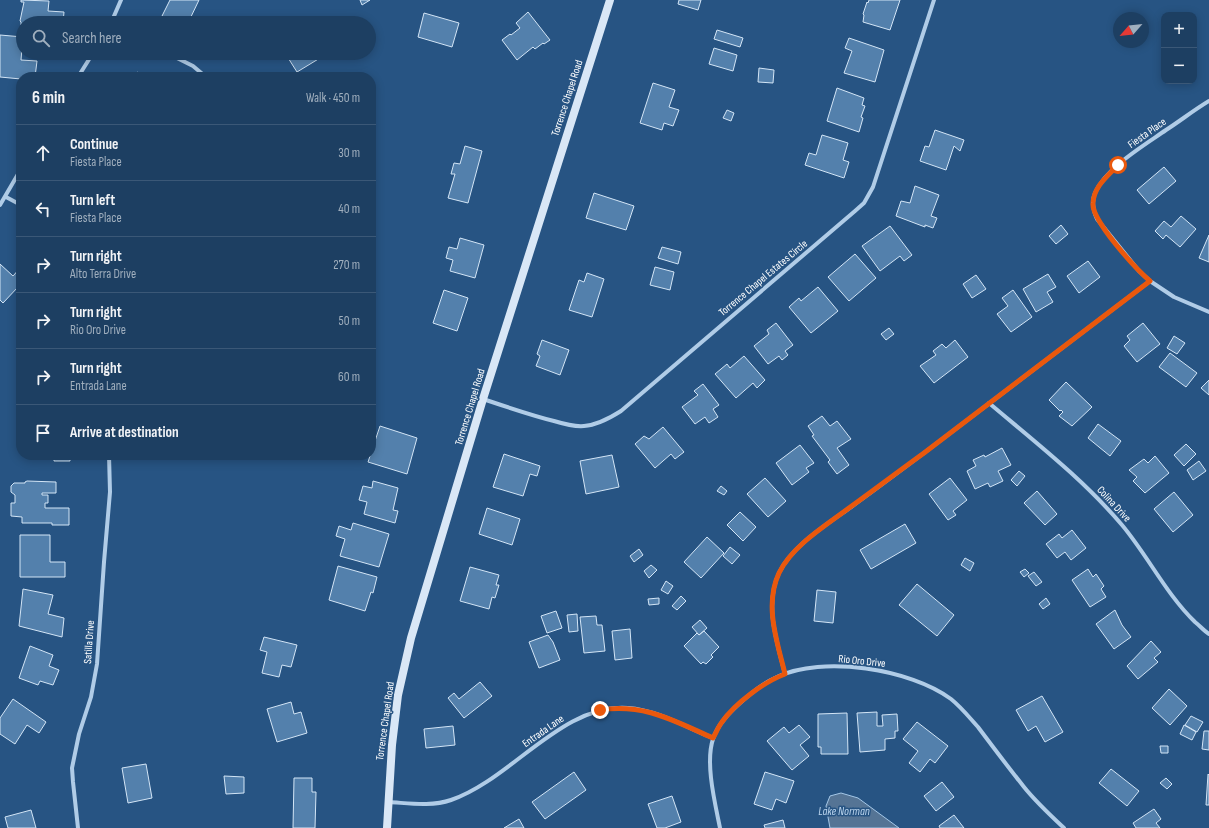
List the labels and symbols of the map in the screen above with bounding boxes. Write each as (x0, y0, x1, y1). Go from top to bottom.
north arrow (1113, 12, 1149, 48)
street label: Torrence Chapel Road (549, 58, 586, 138)
street label: Fiesta Place (1125, 115, 1169, 151)
route start (1109, 156, 1127, 174)
street label: Torrence Chapel Estates Circle (716, 237, 810, 319)
street label: Torrence Chapel Road (452, 367, 488, 447)
street label: Colina Drive (1094, 483, 1134, 525)
street label: Satilla Drive (81, 620, 97, 664)
street label: Rio Oro Drive (838, 652, 886, 670)
street label: Torrence Chapel Road (373, 680, 397, 761)
route end (591, 701, 609, 719)
street label: Entrada Lane (520, 712, 566, 750)
water label: Lake Norman (818, 804, 870, 819)

